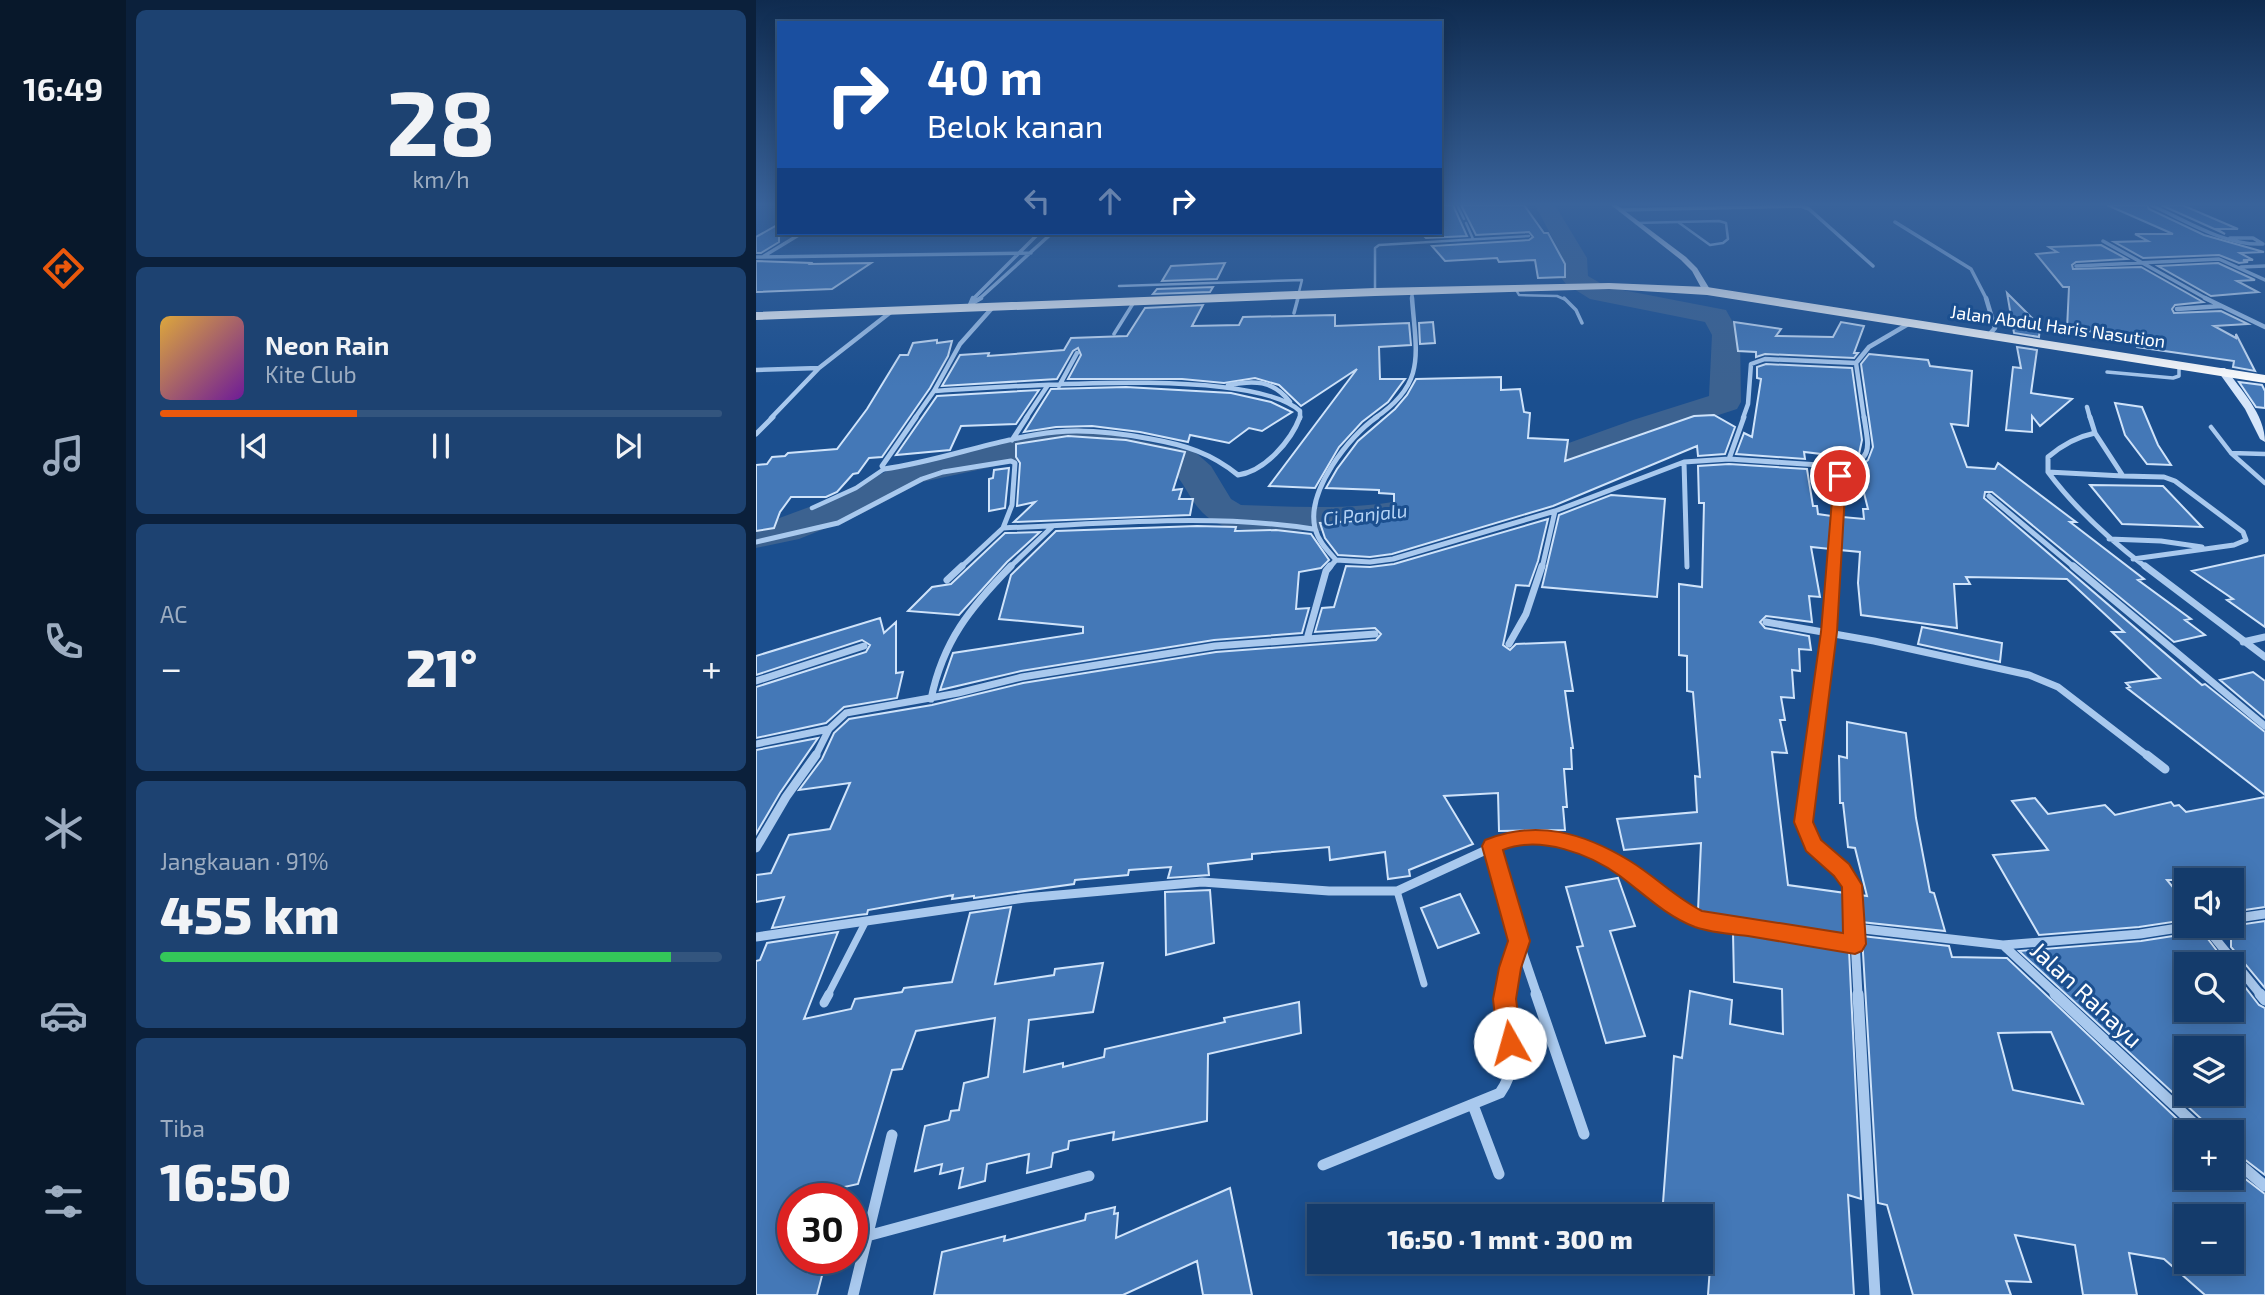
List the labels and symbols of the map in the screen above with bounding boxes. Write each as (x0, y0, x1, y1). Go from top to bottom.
street label: Jalan Abdul Haris Nasution (1949, 300, 2167, 352)
pin (1810, 446, 1870, 506)
water label: Ci Panjalu (1322, 498, 1408, 530)
street label: Jalan Rahayu (2025, 935, 2149, 1053)
position arrow (1473, 1006, 1547, 1080)
speed limit sign: 30 (777, 1183, 868, 1274)

